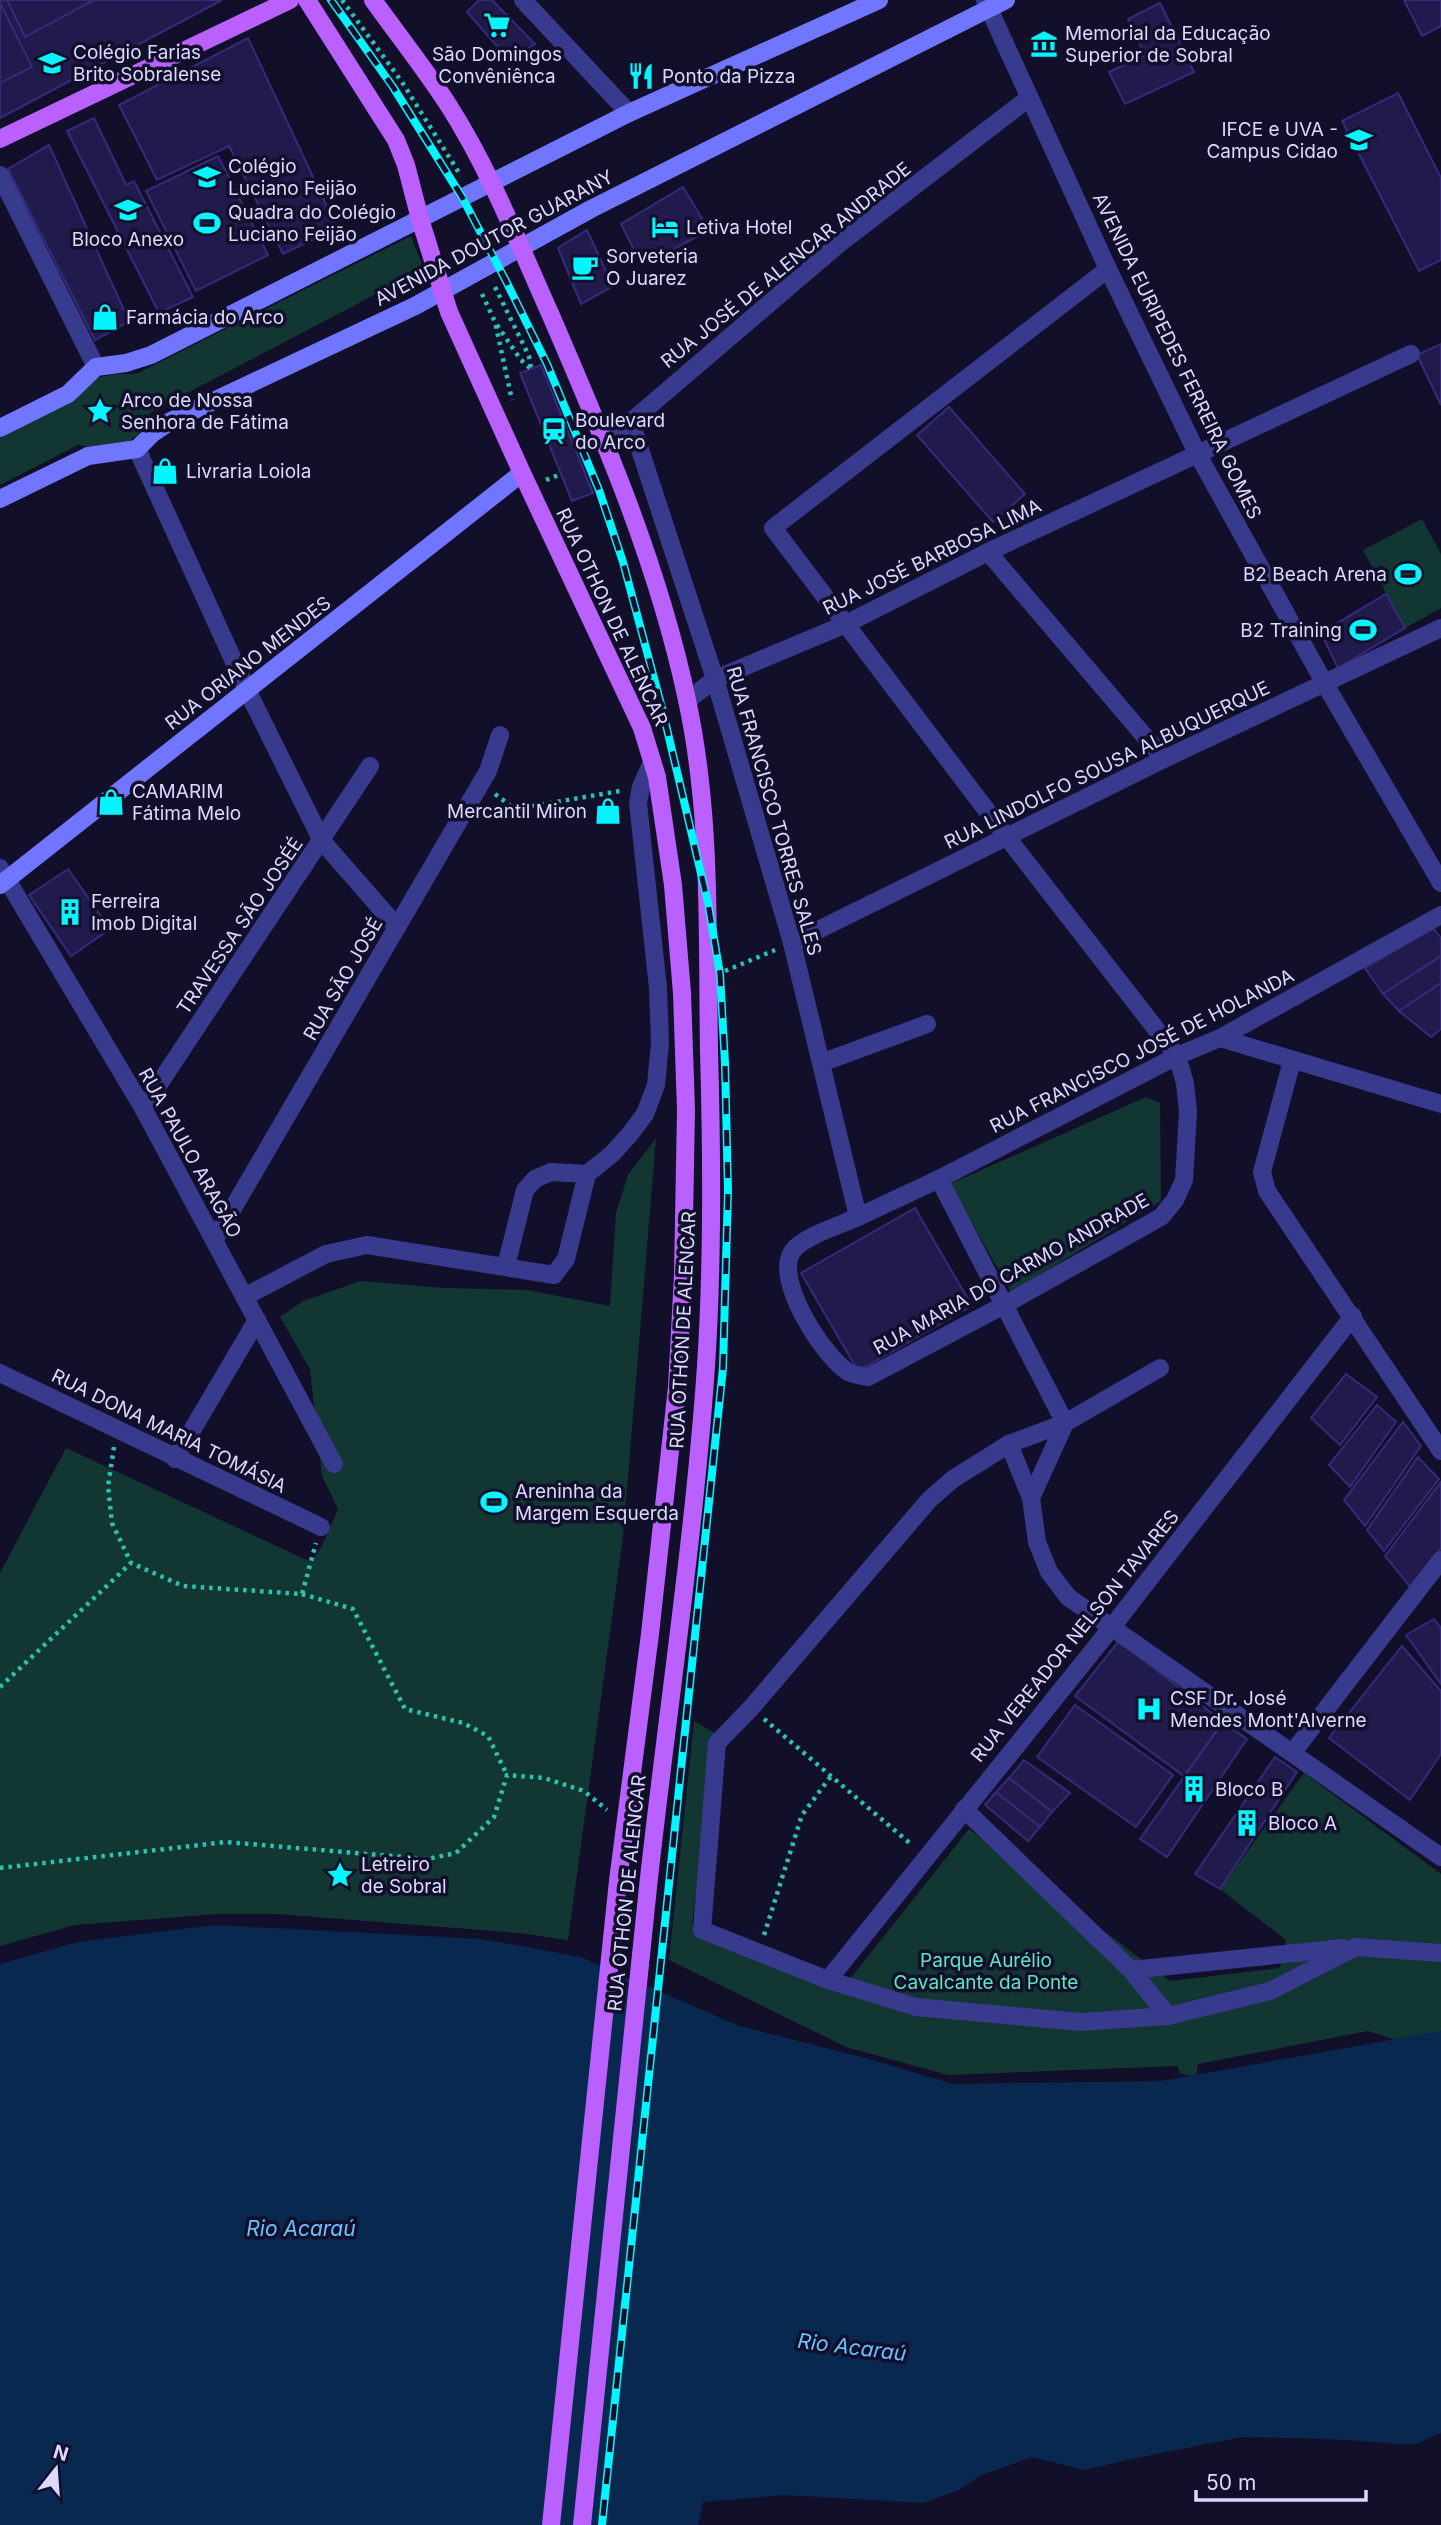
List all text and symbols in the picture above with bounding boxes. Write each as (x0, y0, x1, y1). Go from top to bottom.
supermarket icon: São Domingos Convêniênca (482, 10, 512, 40)
place label: Memorial da Educação Superior de Sobral (1065, 22, 1271, 67)
museum icon: Memorial da Educação Superior de Sobral (1029, 29, 1059, 59)
place label: Colégio Farias Brito Sobralense (73, 41, 221, 86)
place label: São Domingos Convêniênca (432, 43, 562, 88)
school or university icon: Colégio Farias Brito Sobralense (37, 48, 67, 78)
restaurant icon: Ponto da Pizza (626, 61, 656, 91)
place label: Ponto da Pizza (662, 65, 795, 88)
place label: IFCE e UVA - Campus Cidao (1206, 118, 1338, 163)
school or university icon: IFCE e UVA - Campus Cidao (1344, 125, 1374, 155)
place label: Colégio Luciano Feijão (228, 155, 357, 200)
street label: RUA JOSÉ DE ALENCAR ANDRADE (656, 156, 915, 373)
school or university icon: Colégio Luciano Feijão (192, 162, 222, 192)
street label: AVENIDA DOUTOR GUARANY (371, 165, 617, 311)
street label: AVENIDA EURIPEDES FERREIRA GOMES (1088, 189, 1266, 523)
school or university icon: Bloco Anexo (113, 195, 143, 225)
place label: Quadra do Colégio Luciano Feijão (228, 201, 396, 246)
sports icon: Quadra do Colégio Luciano Feijão (192, 208, 222, 238)
hotel icon: Letiva Hotel (650, 212, 680, 242)
place label: Letiva Hotel (686, 216, 792, 239)
place label: Bloco Anexo (72, 228, 184, 251)
place label: Sorveteria O Juarez (606, 245, 698, 290)
cafe icon: Sorveteria O Juarez (570, 252, 600, 282)
shop icon: Farmácia do Arco (90, 302, 120, 332)
place label: Farmácia do Arco (126, 306, 284, 329)
place label: Arco de Nossa Senhora de Fátima (121, 389, 289, 434)
place icon: Arco de Nossa Senhora de Fátima (85, 396, 115, 426)
place label: Boulevard do Arco (575, 409, 665, 454)
station icon: Boulevard do Arco (539, 416, 569, 446)
shop icon: Livraria Loiola (150, 456, 180, 486)
place label: Livraria Loiola (186, 460, 311, 483)
street label: RUA JOSÉ BARBOSA LIMA (819, 493, 1045, 620)
street label: RUA OTHON DE ALENCAR (551, 504, 673, 730)
sports icon: B2 Beach Arena (1393, 559, 1423, 589)
place label: B2 Beach Arena (1243, 563, 1387, 586)
street label: RUA ORIANO MENDES (161, 591, 335, 735)
sports icon: B2 Training (1348, 615, 1378, 645)
place label: B2 Training (1240, 619, 1342, 642)
street label: RUA FRANCISCO TORRES SALES (722, 664, 826, 958)
street label: RUA LINDOLFO SOUSA ALBUQUERQUE (941, 676, 1273, 854)
place label: CAMARIM Fátima Melo (132, 780, 241, 825)
shop icon: CAMARIM Fátima Melo (96, 787, 126, 817)
shop icon: Mercantil Miron (593, 796, 623, 826)
place label: Mercantil Miron (447, 800, 587, 823)
street label: TRAVESSA SÃO JOSÉÉ (171, 833, 308, 1019)
place label: Ferreira Imob Digital (91, 890, 197, 935)
building icon: Ferreira Imob Digital (55, 897, 85, 927)
street label: RUA SÃO JOSÉ (298, 913, 387, 1044)
street label: RUA FRANCISCO JOSÉ DE HOLANDA (986, 963, 1298, 1138)
street label: RUA PAULO ARAGÃO (134, 1064, 246, 1242)
street label: RUA MARIA DO CARMO ANDRADE (869, 1188, 1153, 1360)
street label: RUA OTHON DE ALENCAR (665, 1211, 701, 1449)
street label: RUA DONA MARIA TOMÁSIA (48, 1363, 291, 1498)
place label: Areninha da Margem Esquerda (515, 1480, 679, 1525)
sports icon: Areninha da Margem Esquerda (479, 1487, 509, 1517)
street label: RUA VEREADOR NELSON TAVARES (966, 1505, 1184, 1767)
place label: CSF Dr. José Mendes Mont'Alverne (1170, 1687, 1367, 1732)
hospital icon: CSF Dr. José Mendes Mont'Alverne (1134, 1694, 1164, 1724)
street label: RUA OTHON DE ALENCAR (603, 1774, 651, 2012)
building icon: Bloco B (1179, 1774, 1209, 1804)
place label: Bloco B (1215, 1778, 1283, 1801)
building icon: Bloco A (1232, 1808, 1262, 1838)
place label: Bloco A (1268, 1812, 1337, 1835)
place label: Letreiro de Sobral (361, 1853, 447, 1898)
place icon: Letreiro de Sobral (325, 1860, 355, 1890)
park label: Parque Aurélio Cavalcante da Ponte (894, 1949, 1078, 1994)
water label: Rio Acaraú (246, 2216, 356, 2241)
water label: Rio Acaraú (796, 2328, 908, 2366)
north arrow (21, 2434, 91, 2504)
text: N (51, 2440, 71, 2466)
scale bar (1196, 2458, 1366, 2502)
text: 50 m (1206, 2470, 1256, 2495)

